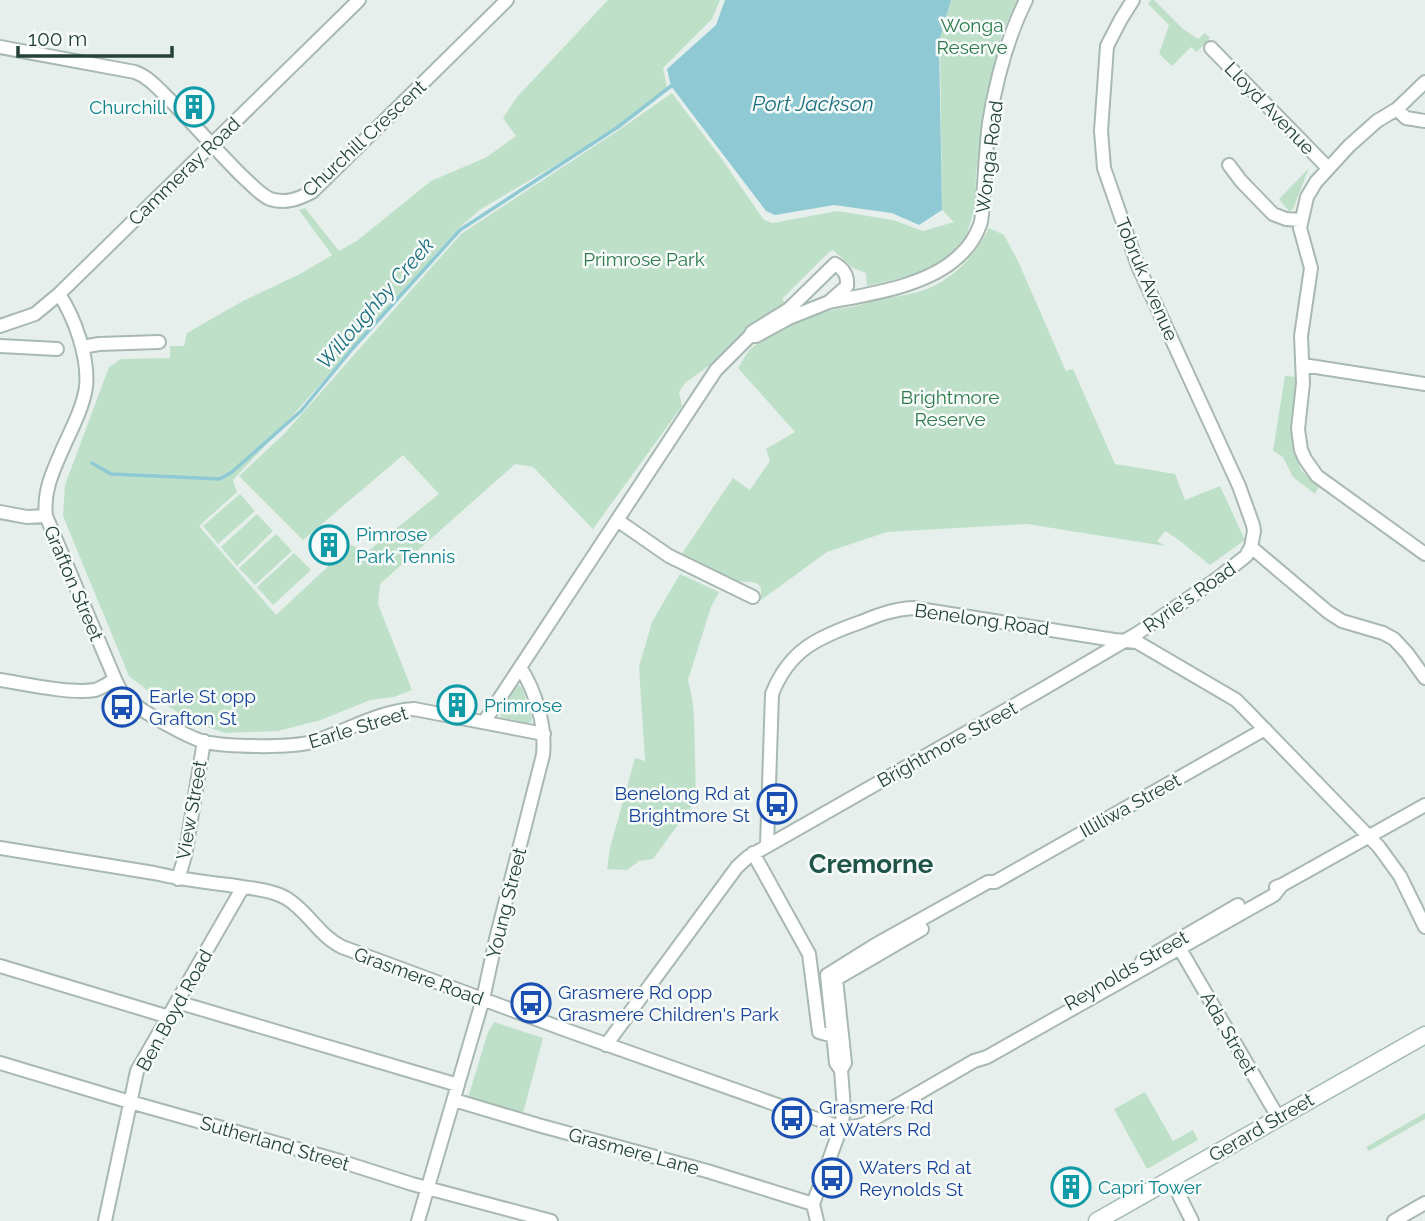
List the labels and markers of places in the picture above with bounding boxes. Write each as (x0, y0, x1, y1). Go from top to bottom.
building icon: Churchill (173, 86, 215, 128)
place label: Churchill (89, 96, 168, 118)
place label: Pimrose Park Tennis (356, 523, 455, 567)
building icon: Pimrose Park Tennis (308, 524, 350, 566)
building icon: Primrose (436, 684, 478, 726)
place label: Earle St opp Grafton St (149, 685, 256, 729)
bus stop icon: Earle St opp Grafton St (101, 686, 143, 728)
place label: Primrose (484, 694, 562, 716)
place label: Benelong Rd at Brightmore St (614, 782, 751, 826)
bus stop icon: Benelong Rd at Brightmore St (756, 783, 798, 825)
place label: Grasmere Rd opp Grasmere Children's Park (558, 981, 779, 1025)
bus stop icon: Grasmere Rd opp Grasmere Children's Park (510, 982, 552, 1024)
place label: Grasmere Rd at Waters Rd (819, 1096, 934, 1140)
bus stop icon: Grasmere Rd at Waters Rd (771, 1097, 813, 1139)
place label: Waters Rd at Reynolds St (859, 1156, 972, 1200)
bus stop icon: Waters Rd at Reynolds St (811, 1157, 853, 1199)
building icon: Capri Tower (1050, 1166, 1092, 1208)
place label: Capri Tower (1098, 1176, 1202, 1198)

